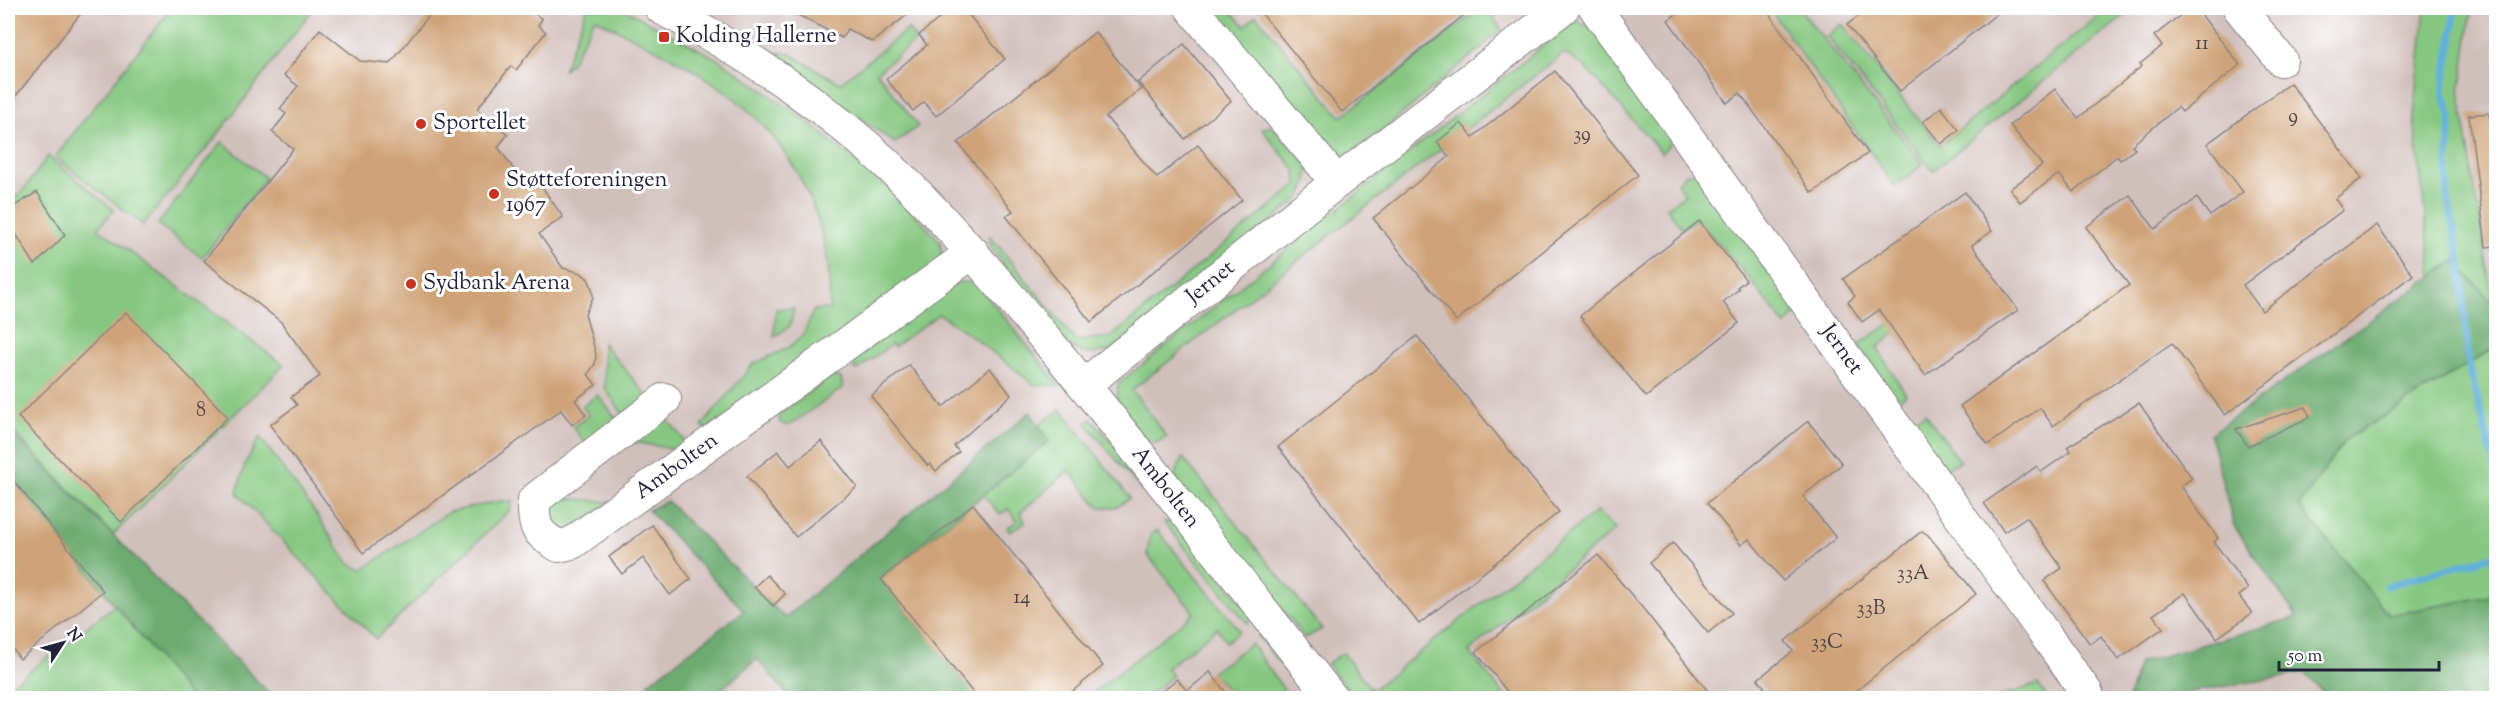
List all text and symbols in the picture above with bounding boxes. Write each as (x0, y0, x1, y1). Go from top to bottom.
place label: Kolding Hallerne (676, 21, 837, 53)
marker: Kolding Hallerne (657, 30, 671, 44)
house number: 11 (2195, 30, 2209, 59)
house number: 9 (2288, 103, 2298, 132)
place label: Sportellet (433, 108, 526, 140)
marker: Sportellet (414, 117, 428, 131)
house number: 39 (1573, 121, 1591, 150)
place label: Støtteforeningen 1967 (506, 165, 667, 222)
marker: Støtteforeningen 1967 (487, 187, 501, 201)
street label: Jernet (1179, 253, 1243, 313)
place label: Sydbank Arena (423, 268, 570, 300)
marker: Sydbank Arena (404, 277, 418, 291)
street label: Jernet (1811, 317, 1870, 382)
house number: 8 (196, 397, 206, 426)
street label: Ambolten (629, 426, 725, 508)
street label: Ambolten (1123, 440, 1207, 536)
house number: 33A (1897, 560, 1929, 589)
house number: 14 (1014, 584, 1030, 613)
house number: 33B (1857, 595, 1886, 624)
north arrow (33, 613, 93, 673)
text: N (60, 624, 86, 648)
house number: 33C (1811, 629, 1843, 658)
scale bar (2279, 634, 2440, 672)
text: 50 m (2287, 644, 2323, 670)

